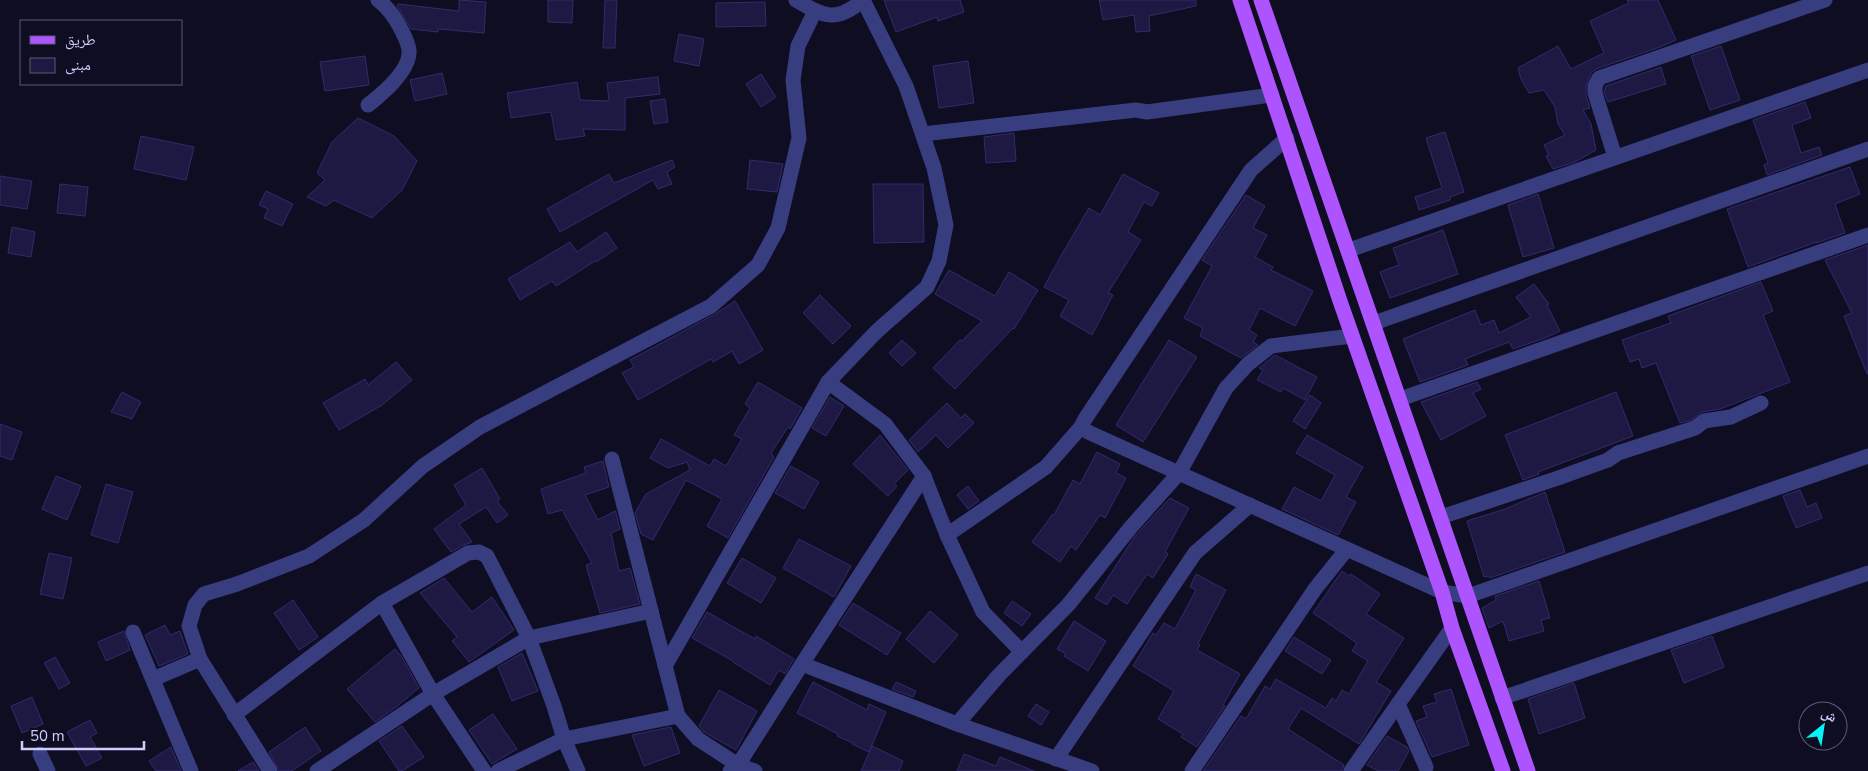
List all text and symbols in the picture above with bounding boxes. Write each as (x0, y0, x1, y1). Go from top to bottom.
legend (20, 20, 182, 85)
text: طريق (65, 30, 96, 50)
text: مبنى (65, 55, 91, 75)
north arrow (1798, 701, 1848, 751)
text: ش (1818, 703, 1841, 727)
scale bar (22, 718, 145, 750)
text: 50 m (30, 726, 65, 746)

